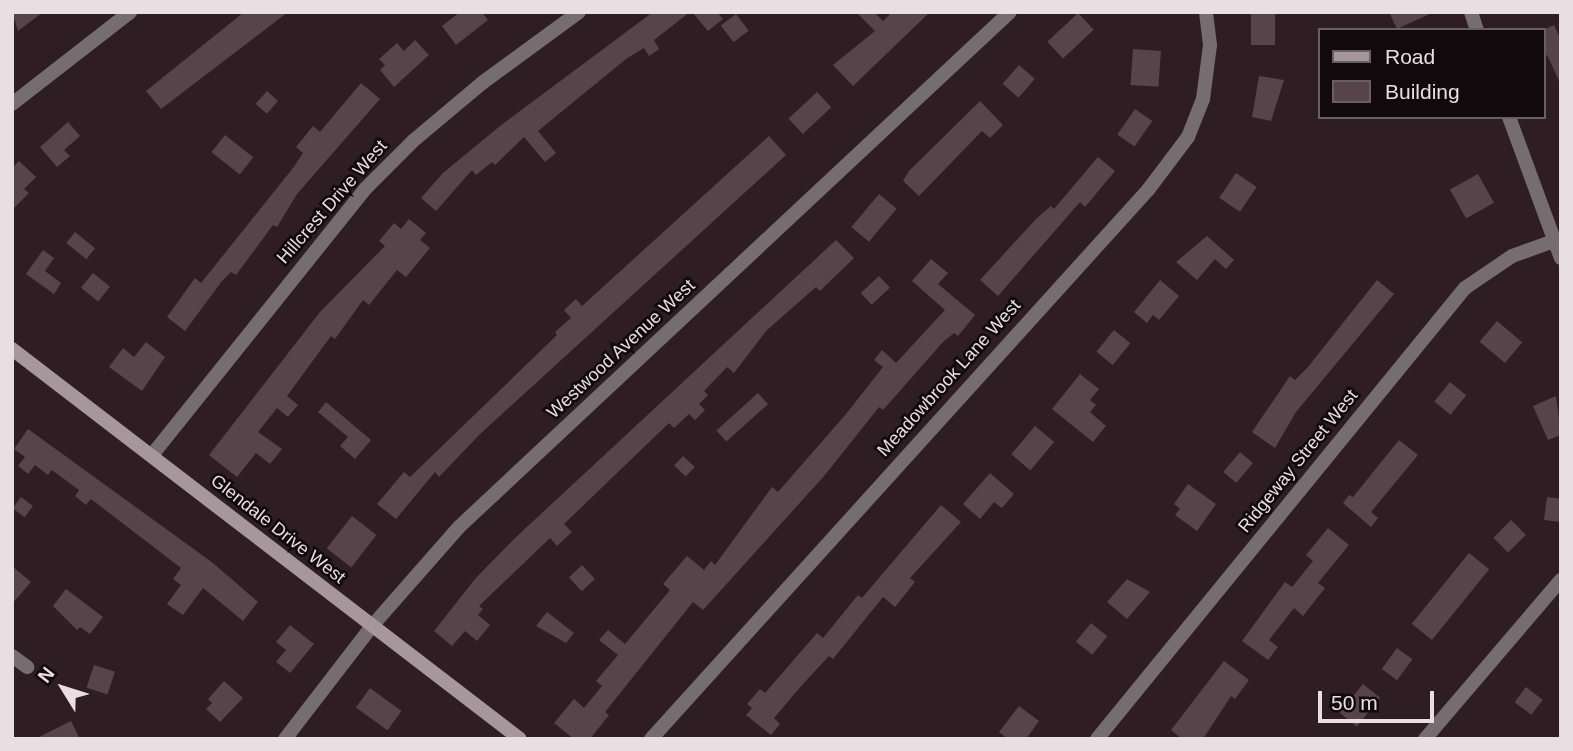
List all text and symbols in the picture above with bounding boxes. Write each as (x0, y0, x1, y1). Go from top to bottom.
legend (1318, 28, 1545, 119)
text: Road (1385, 45, 1435, 68)
text: Building (1385, 80, 1460, 103)
street label: Hillcrest Drive West (272, 136, 392, 268)
street label: Westwood Avenue West (542, 275, 700, 423)
street label: Meadowbrook Lane West (873, 295, 1025, 461)
street label: Ridgeway Street West (1234, 385, 1362, 537)
street label: Glendale Drive West (206, 470, 350, 588)
north arrow (28, 653, 98, 723)
text: N (34, 663, 59, 687)
scale bar (1321, 678, 1436, 722)
text: 50 m (1331, 691, 1378, 714)

